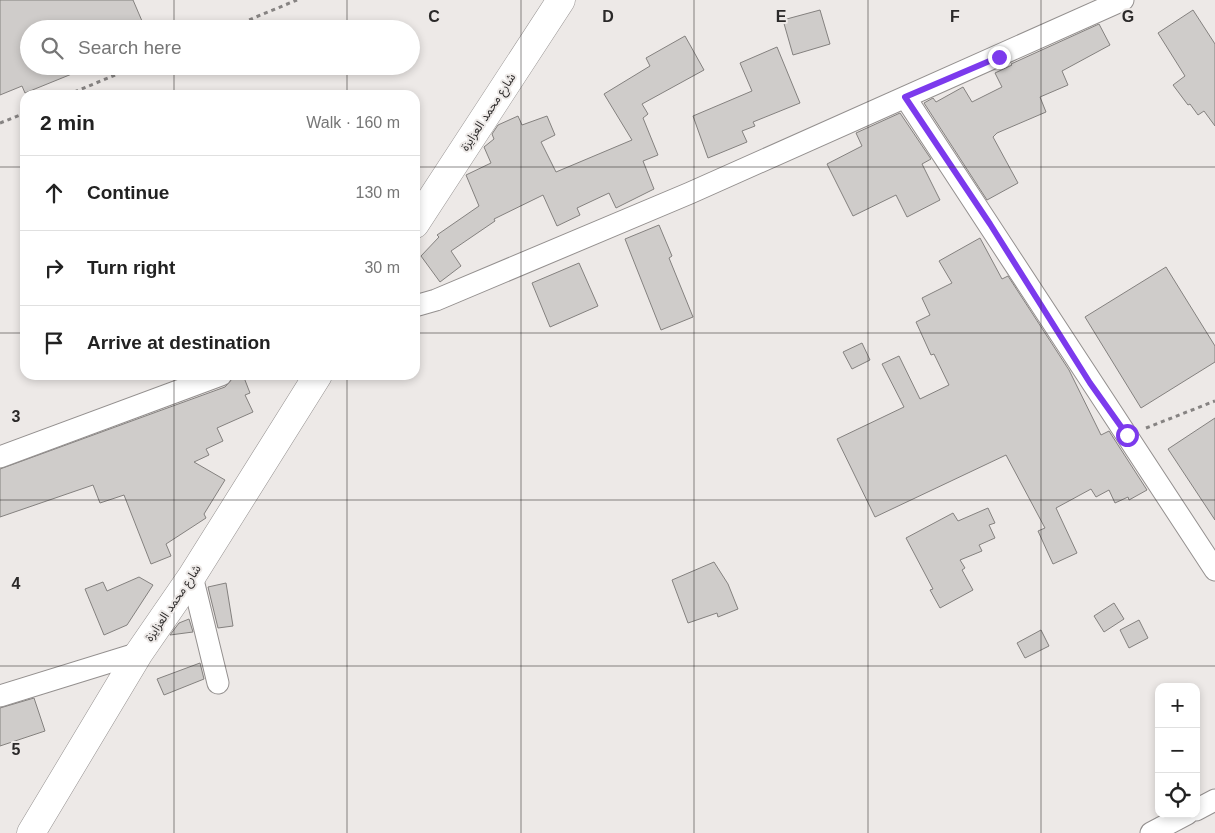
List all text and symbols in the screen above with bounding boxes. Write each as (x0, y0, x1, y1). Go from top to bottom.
text: C (428, 8, 440, 25)
text: D (602, 8, 614, 25)
text: E (776, 8, 787, 25)
text: F (950, 8, 960, 25)
text: G (1122, 8, 1134, 25)
search box (20, 20, 420, 75)
icon: search (38, 34, 66, 62)
text: Search here (78, 37, 182, 58)
route end (988, 46, 1011, 69)
street label: شارع محمد العزايزة (458, 71, 520, 154)
text: 2 min (40, 111, 95, 134)
text: Walk · 160 m (306, 114, 400, 131)
icon: ahead (40, 179, 68, 207)
text: Continue (87, 182, 169, 203)
text: 130 m (356, 184, 400, 201)
icon: right (40, 254, 68, 282)
text: Turn right (87, 257, 175, 278)
text: 30 m (364, 259, 400, 276)
icon: arrive (40, 329, 68, 357)
text: Arrive at destination (87, 332, 271, 353)
text: 3 (12, 408, 21, 425)
route start (1116, 424, 1139, 447)
street label: شارع محمد العزايزة (142, 562, 206, 645)
text: 4 (12, 575, 21, 592)
map controls (1155, 683, 1200, 818)
button: + (1155, 683, 1200, 728)
button: − (1155, 728, 1200, 773)
text: 5 (12, 741, 21, 758)
button: locate (1155, 773, 1200, 818)

